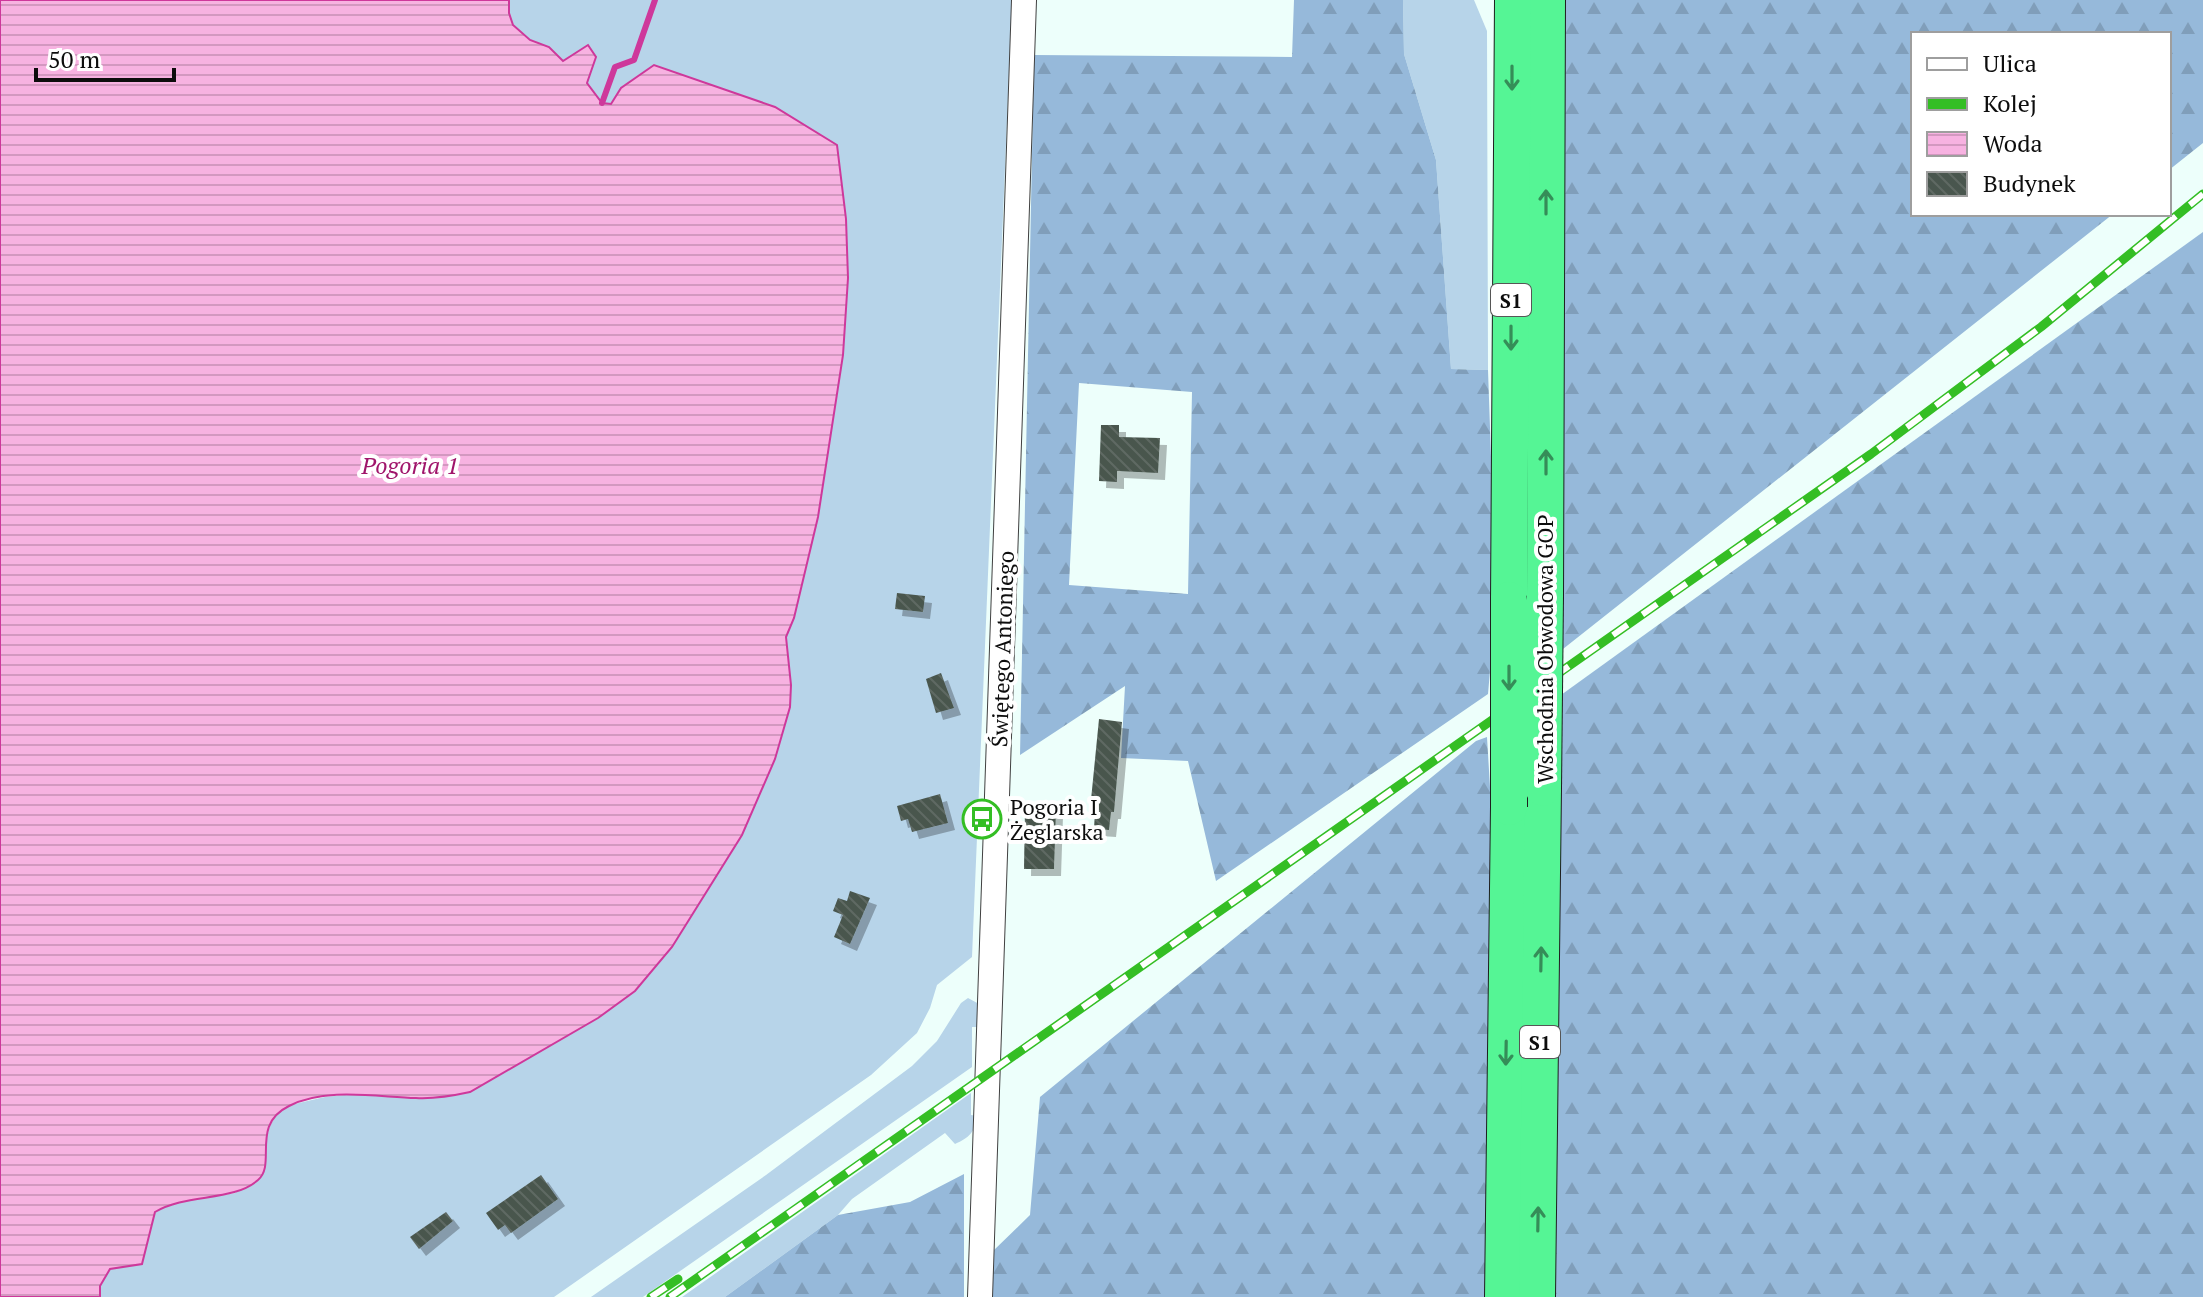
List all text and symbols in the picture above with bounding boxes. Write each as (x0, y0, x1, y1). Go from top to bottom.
scale bar (36, 32, 174, 82)
legend (1911, 32, 2171, 216)
text: 50 m (48, 43, 100, 75)
text: Ulica (1983, 47, 2037, 79)
one-way arrow (1505, 64, 1520, 91)
text: Kolej (1983, 87, 2037, 119)
text: Woda (1983, 127, 2043, 159)
text: Budynek (1983, 167, 2076, 199)
one-way arrow (1538, 189, 1554, 216)
road number: S1 (1491, 284, 1531, 316)
one-way arrow (1503, 324, 1519, 351)
water label: Pogoria 1 (360, 449, 459, 481)
one-way arrow (1538, 449, 1554, 476)
street label: Wschodnia Obwodowa GOP (1530, 514, 1559, 784)
street label: Świętego Antoniego (984, 550, 1020, 748)
one-way arrow (1501, 664, 1517, 691)
place label: Pogoria I Żeglarska (1010, 792, 1104, 846)
bus stop icon: Pogoria I Żeglarska (961, 798, 1003, 840)
one-way arrow (1533, 946, 1549, 973)
road number: S1 (1520, 1026, 1560, 1058)
one-way arrow (1498, 1039, 1514, 1066)
one-way arrow (1530, 1206, 1545, 1233)

